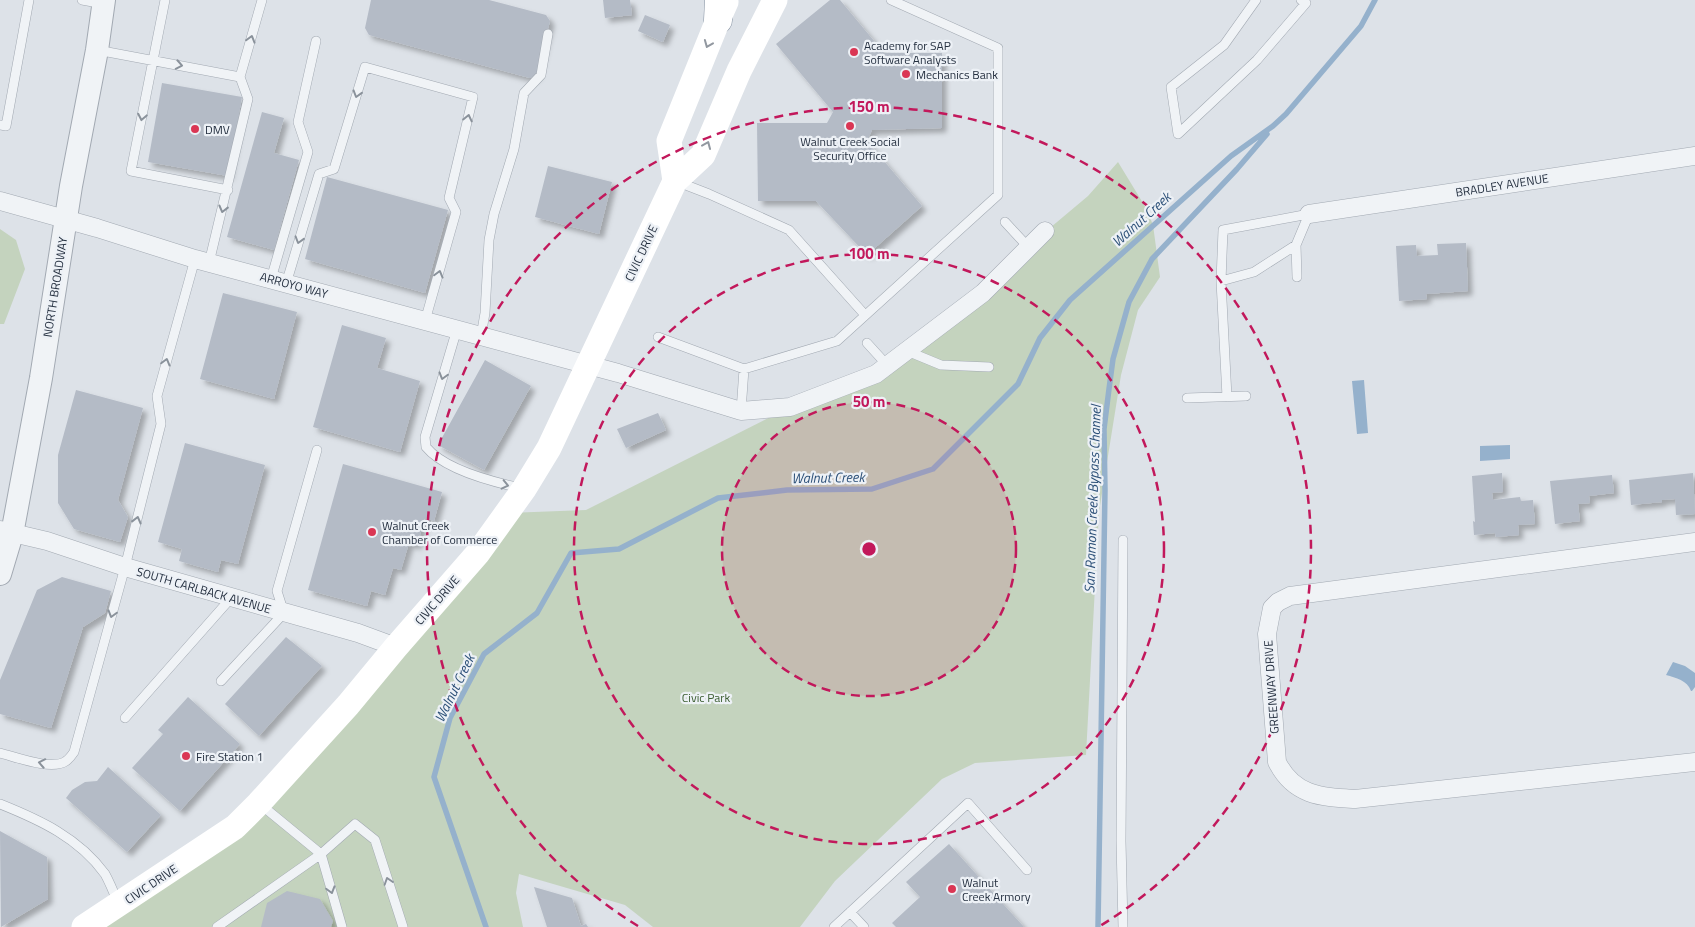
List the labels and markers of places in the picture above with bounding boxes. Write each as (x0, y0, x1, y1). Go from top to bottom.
place label: Academy for SAP Software Analysts (864, 36, 957, 69)
marker: Academy for SAP Software Analysts (848, 46, 860, 58)
place label: Mechanics Bank (916, 65, 998, 84)
marker: Mechanics Bank (900, 68, 912, 80)
place label: DMV (205, 120, 230, 139)
marker: Walnut Creek Social Security Office (844, 120, 856, 132)
marker: DMV (189, 123, 201, 135)
place label: Walnut Creek Social Security Office (800, 132, 900, 165)
place label: Walnut Creek Chamber of Commerce (382, 516, 497, 549)
marker: Walnut Creek Chamber of Commerce (366, 526, 378, 538)
centre of rings (860, 540, 878, 558)
place label: Fire Station 1 (196, 747, 263, 766)
marker: Fire Station 1 (180, 750, 192, 762)
place label: Walnut Creek Armory (962, 873, 1031, 906)
marker: Walnut Creek Armory (946, 883, 958, 895)

